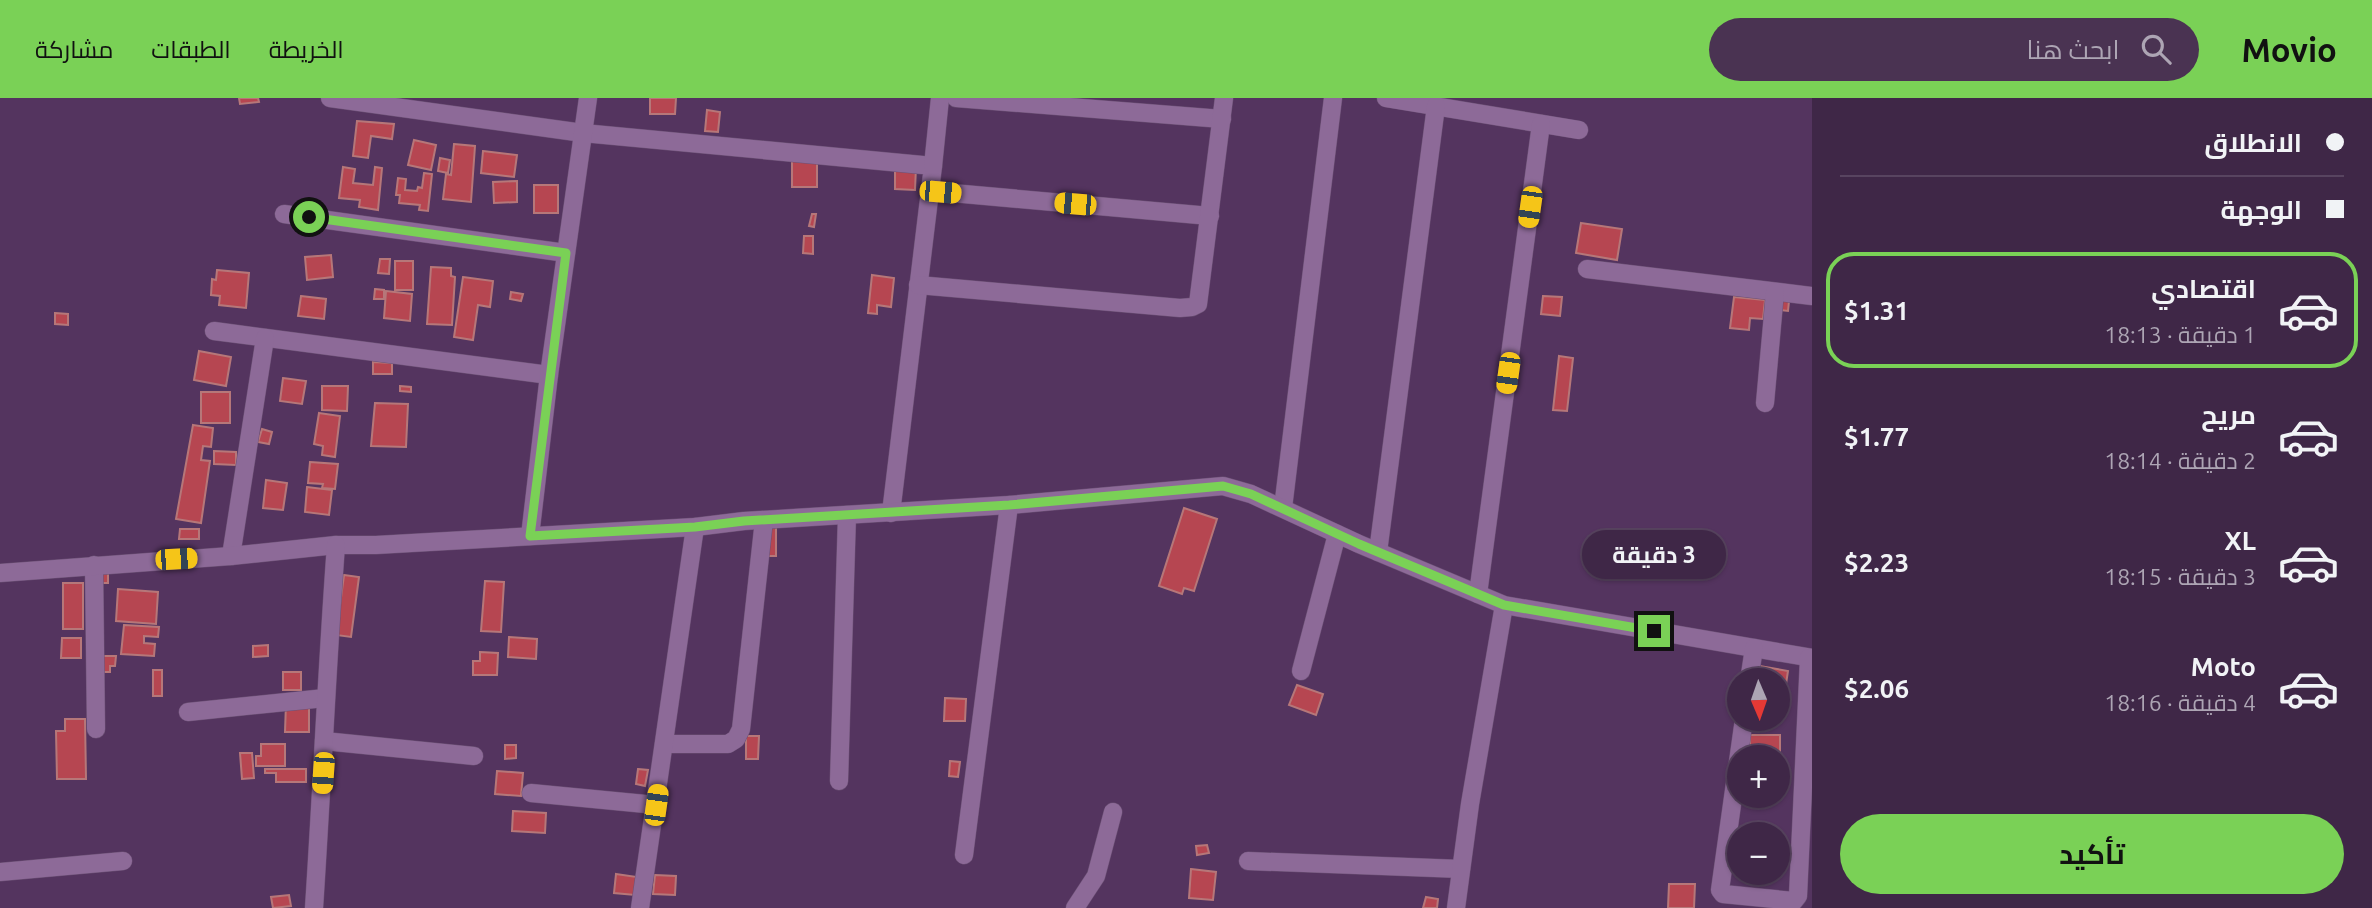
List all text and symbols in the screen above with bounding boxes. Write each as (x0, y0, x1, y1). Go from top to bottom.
search box (1709, 18, 2199, 81)
icon: search (2137, 30, 2175, 68)
text: Movio (2241, 31, 2337, 68)
text: ابحث هنا (2027, 35, 2119, 64)
text: مشاركة (35, 36, 113, 63)
text: الطبقات (151, 36, 231, 63)
text: الخريطة (269, 36, 344, 63)
text: الانطلاق (2204, 128, 2302, 157)
car (919, 180, 962, 204)
car (1517, 185, 1544, 229)
car (1054, 192, 1097, 216)
text: الوجهة (2221, 195, 2302, 224)
route start (293, 201, 325, 233)
text: اقتصادي (2151, 274, 2256, 303)
icon: car (2277, 279, 2340, 342)
text: $1.31 (1844, 296, 1909, 325)
text: 1 دقيقة · 18:13 (2104, 322, 2256, 347)
car (1495, 351, 1522, 395)
text: مريح (2201, 400, 2256, 429)
icon: car (2277, 405, 2340, 468)
text: $1.77 (1844, 422, 1909, 451)
text: 2 دقيقة · 18:14 (2104, 448, 2256, 473)
text: XL (2225, 526, 2256, 555)
callout: 3 دقيقة (1582, 530, 1726, 578)
icon: car (2277, 531, 2340, 594)
text: 3 دقيقة (1612, 542, 1696, 567)
car (155, 547, 198, 571)
text: $2.23 (1844, 548, 1909, 577)
text: 3 دقيقة · 18:15 (2104, 564, 2256, 589)
route end (1638, 615, 1670, 647)
text: Moto (2191, 652, 2256, 681)
icon: car (2277, 657, 2340, 720)
north arrow (1727, 668, 1790, 732)
map controls (1727, 668, 1790, 885)
text: $2.06 (1844, 674, 1909, 703)
text: 4 دقيقة · 18:16 (2104, 690, 2256, 715)
button: + (1727, 745, 1790, 808)
car (312, 751, 335, 795)
car (643, 783, 670, 827)
button: تأكيد (1840, 814, 2344, 894)
button: − (1727, 822, 1790, 885)

